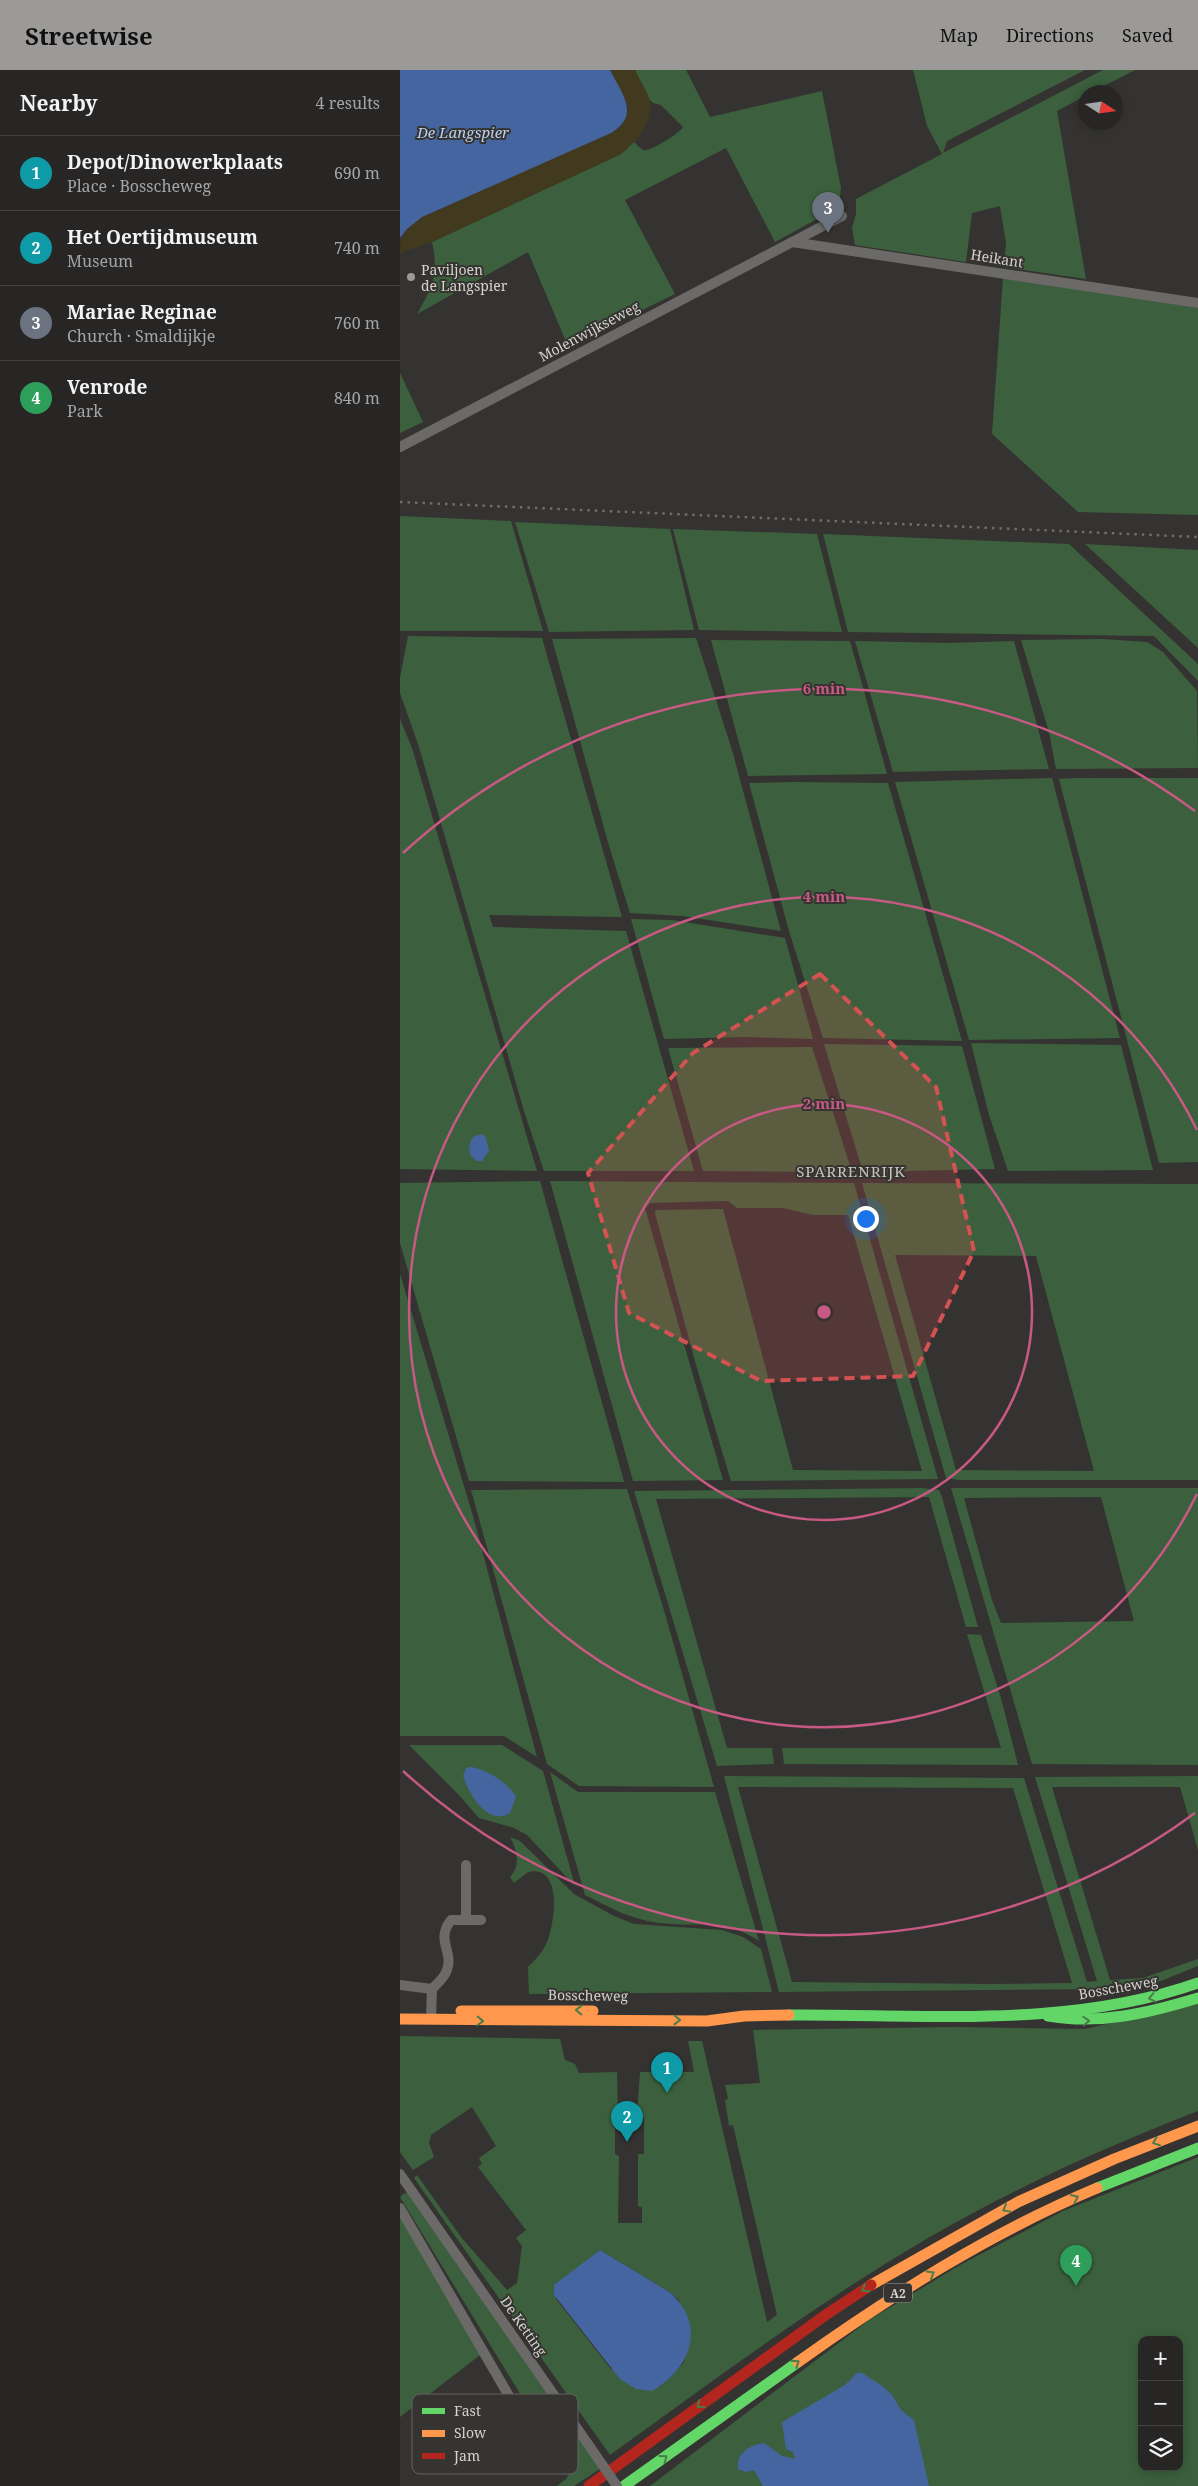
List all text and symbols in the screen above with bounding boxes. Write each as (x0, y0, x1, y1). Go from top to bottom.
text: Streetwise (25, 19, 153, 52)
text: Map (940, 23, 978, 47)
text: Directions (1006, 23, 1094, 47)
text: Saved (1122, 23, 1173, 47)
north arrow (1078, 85, 1123, 130)
text: Nearby (20, 89, 98, 117)
text: 4 results (316, 92, 380, 114)
water label: De Langspier (416, 122, 510, 142)
text: Depot/Dinowerkplaats (67, 149, 283, 175)
text: 1 (31, 162, 41, 184)
text: 690 m (334, 162, 380, 184)
text: Place · Bosscheweg (67, 175, 211, 197)
pin: 3 (812, 192, 844, 233)
text: Het Oertijdmuseum (67, 224, 258, 250)
text: 2 (31, 237, 41, 259)
text: 740 m (334, 237, 380, 259)
street label: Heikant (969, 244, 1025, 272)
text: Museum (67, 250, 133, 272)
place label: Paviljoen de Langspier (421, 260, 508, 295)
marker: Paviljoen de Langspier (405, 271, 417, 283)
street label: Molenwijkseweg (535, 296, 643, 366)
text: Mariae Reginae (67, 299, 217, 325)
text: 3 (31, 312, 41, 334)
text: 760 m (334, 312, 380, 334)
text: Church · Smaldijkje (67, 325, 215, 347)
text: Venrode (67, 374, 147, 400)
text: 4 (31, 387, 41, 409)
text: 840 m (334, 387, 380, 409)
text: Park (67, 400, 103, 422)
text: 6 min (803, 678, 845, 698)
text: 4 min (803, 886, 845, 906)
text: 2 min (803, 1093, 845, 1113)
district label: SPARRENRIJK (796, 1161, 906, 1181)
your location (853, 1206, 879, 1232)
centre of rings (815, 1303, 833, 1321)
street label: Bosscheweg (1077, 1971, 1160, 2003)
street label: Bosscheweg (548, 1985, 629, 2005)
one-way arrow (1147, 1992, 1156, 2003)
one-way arrow (575, 2005, 582, 2015)
one-way arrow (476, 2015, 484, 2026)
one-way arrow (674, 2015, 682, 2025)
one-way arrow (1082, 2015, 1090, 2026)
pin: 1 (651, 2052, 683, 2093)
pin: 2 (611, 2101, 643, 2142)
one-way arrow (1152, 2136, 1161, 2146)
one-way arrow (1070, 2194, 1079, 2204)
one-way arrow (1002, 2202, 1011, 2212)
pin: 4 (1060, 2245, 1092, 2286)
one-way arrow (926, 2270, 935, 2280)
one-way arrow (861, 2283, 871, 2292)
road number: A2 (884, 2284, 912, 2302)
street label: De Ketting (496, 2292, 552, 2360)
map controls (1138, 2336, 1183, 2471)
button: + (1138, 2336, 1183, 2381)
one-way arrow (790, 2359, 799, 2369)
button: − (1138, 2381, 1183, 2426)
legend (412, 2394, 578, 2474)
one-way arrow (696, 2399, 705, 2409)
text: Fast (454, 2401, 481, 2420)
text: Slow (454, 2423, 487, 2442)
button: layers (1138, 2426, 1183, 2471)
text: Jam (453, 2446, 480, 2465)
one-way arrow (658, 2455, 667, 2463)

